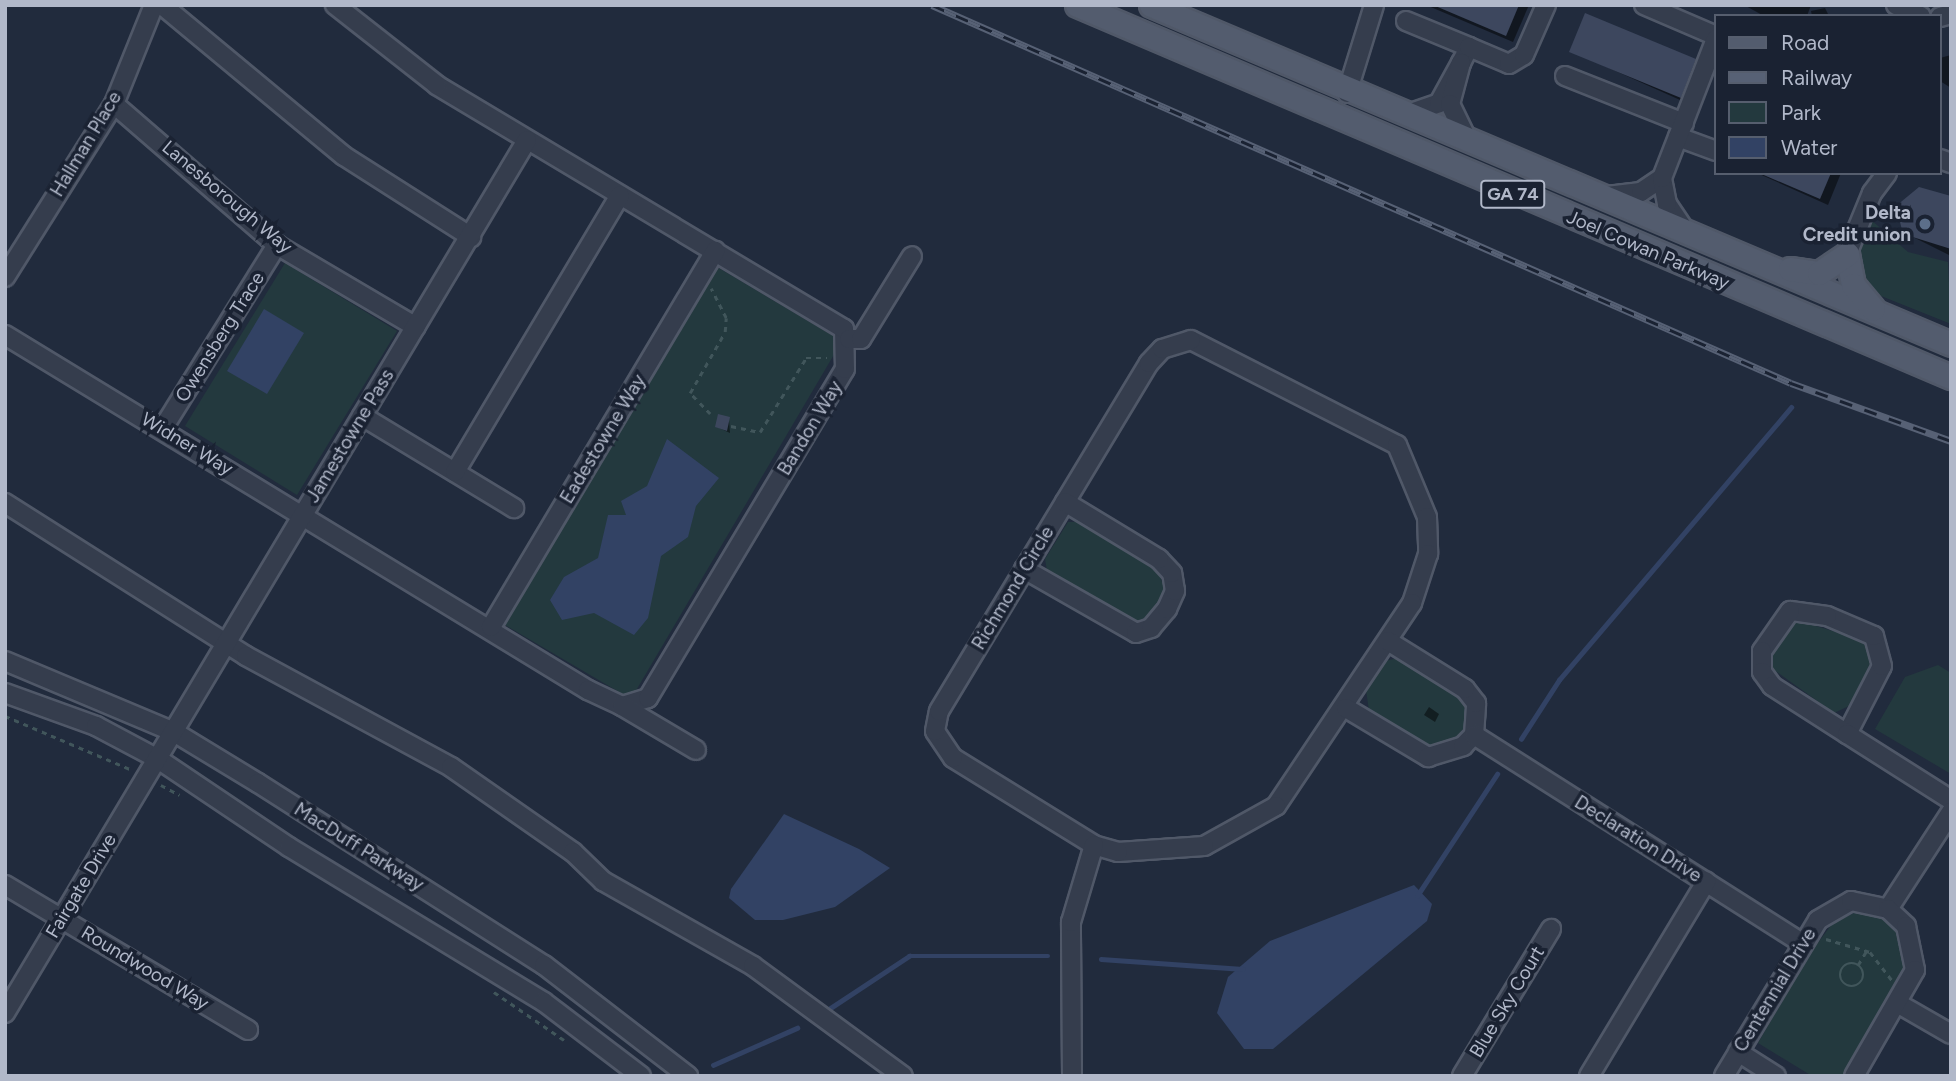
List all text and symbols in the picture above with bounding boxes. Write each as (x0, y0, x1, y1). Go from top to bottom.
legend (1714, 14, 1942, 175)
text: Road (1781, 30, 1829, 55)
text: Railway (1781, 65, 1852, 90)
street label: Hallman Place (46, 87, 126, 201)
text: Park (1781, 100, 1821, 125)
text: Water (1781, 135, 1837, 160)
street label: Lanesborough Way (157, 136, 297, 258)
road number: GA 74 (1480, 180, 1546, 209)
place label: Delta Credit union (1803, 202, 1911, 246)
street label: Joel Cowan Parkway (1563, 205, 1733, 295)
marker: Delta Credit union (1917, 216, 1933, 232)
street label: Owensberg Trace (171, 268, 269, 406)
street label: Jamestowne Pass (301, 365, 399, 507)
street label: Eadestowne Way (555, 370, 651, 508)
street label: Bandon Way (773, 377, 847, 479)
street label: Widner Way (137, 408, 237, 480)
street label: Richmond Circle (967, 522, 1059, 654)
street label: Declaration Drive (1570, 791, 1706, 887)
street label: MacDuff Parkway (290, 798, 428, 896)
street label: Fairgate Drive (41, 830, 121, 942)
street label: Roundwood Way (77, 921, 213, 1015)
street label: Centennial Drive (1729, 924, 1821, 1056)
street label: Blue Sky Court (1465, 942, 1549, 1062)

